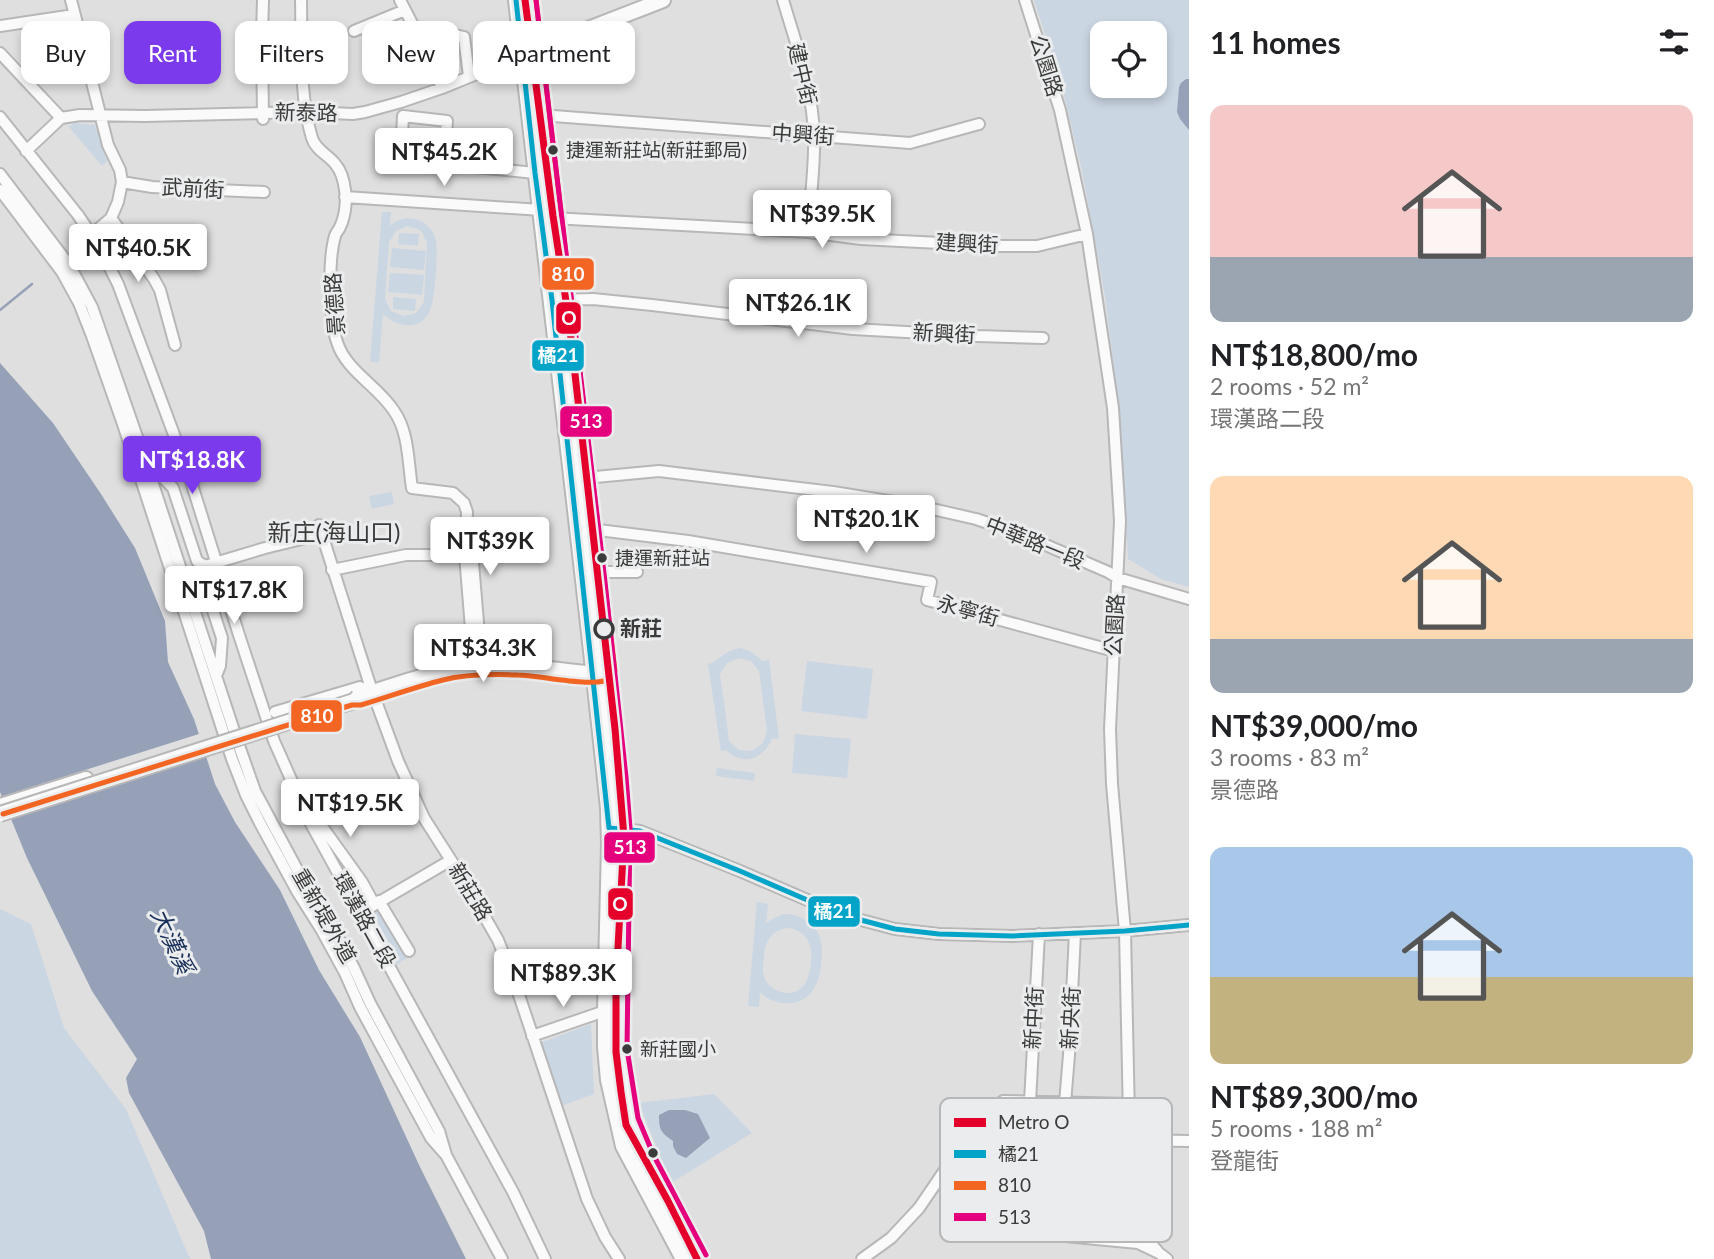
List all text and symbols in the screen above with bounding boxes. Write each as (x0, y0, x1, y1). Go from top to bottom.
chip: Buy (21, 21, 110, 84)
chip: Rent (124, 21, 221, 84)
chip: Filters (235, 21, 348, 84)
chip: New (362, 21, 459, 84)
chip: Apartment (473, 21, 635, 84)
map controls (1090, 21, 1167, 98)
button: locate (1090, 21, 1167, 98)
icon: filters (1655, 23, 1693, 61)
text: 11 homes (1210, 24, 1341, 60)
street label: 公園路 (1026, 32, 1069, 99)
street label: 建中街 (784, 40, 823, 107)
street label: 新泰路 (274, 98, 338, 125)
street label: 中興街 (771, 119, 835, 148)
pin: NT$45.2K (372, 128, 516, 188)
text: NT$45.2K (391, 137, 497, 165)
place label: 捷運新莊站(新莊郵局) (566, 138, 747, 161)
marker: 捷運新莊站(新莊郵局) (546, 143, 560, 157)
icon: home (1389, 151, 1515, 277)
street label: 武前街 (161, 173, 225, 202)
pin: NT$39.5K (750, 190, 894, 250)
text: NT$39.5K (769, 199, 875, 227)
pin: NT$40.5K (66, 224, 210, 284)
street label: 建興街 (935, 228, 999, 257)
text: NT$40.5K (85, 233, 191, 261)
line badge: 810 (541, 257, 595, 291)
text: 810 (551, 262, 585, 285)
street label: 景德路 (319, 272, 348, 336)
pin: NT$26.1K (726, 280, 870, 339)
text: NT$26.1K (745, 288, 851, 316)
line badge: O (555, 301, 582, 335)
text: O (561, 306, 577, 329)
street label: 新興街 (912, 318, 976, 347)
text: NT$18,800/mo (1210, 336, 1418, 372)
line badge: 橘21 (531, 339, 585, 372)
text: 橘21 (537, 343, 579, 366)
text: 2 rooms · 52 m² (1210, 372, 1369, 400)
text: 環漢路二段 (1210, 404, 1325, 432)
line badge: 513 (559, 405, 613, 438)
text: 513 (569, 409, 603, 432)
pin: NT$18.8K (120, 436, 264, 496)
text: NT$18.8K (139, 445, 245, 473)
pin: NT$20.1K (794, 496, 938, 555)
text: NT$20.1K (813, 504, 919, 532)
street label: 中華路一段 (982, 510, 1089, 573)
district label: 新庄(海山口) (268, 517, 400, 546)
pin: NT$39K (433, 518, 547, 577)
icon: home (1389, 522, 1515, 648)
text: NT$39K (446, 526, 534, 554)
place label: 捷運新莊站 (615, 546, 710, 569)
marker: 捷運新莊站 (595, 551, 609, 565)
pin: NT$17.8K (162, 566, 306, 626)
text: NT$17.8K (181, 575, 287, 603)
street label: 永寧街 (935, 589, 1002, 630)
street label: 公園路 (1099, 593, 1128, 657)
place label: 新莊 (620, 615, 662, 640)
marker: 新莊 (594, 619, 614, 639)
pin: NT$34.3K (411, 624, 555, 684)
text: NT$34.3K (430, 633, 536, 661)
line badge: 810 (290, 699, 343, 733)
text: 810 (300, 704, 334, 727)
text: NT$39,000/mo (1210, 707, 1418, 743)
text: 3 rooms · 83 m² (1210, 743, 1369, 771)
text: 景德路 (1210, 775, 1279, 803)
pin: NT$19.5K (278, 780, 422, 839)
text: NT$19.5K (297, 788, 403, 816)
line badge: 513 (603, 831, 656, 864)
text: 513 (613, 835, 647, 858)
street label: 新莊路 (444, 858, 498, 925)
street label: 重新堤外道 (288, 864, 362, 967)
street label: 環漢路二段 (329, 867, 402, 971)
line badge: O (607, 887, 634, 921)
text: O (612, 892, 628, 915)
icon: home (1389, 893, 1515, 1019)
line badge: 橘21 (807, 895, 861, 928)
text: 橘21 (813, 899, 855, 922)
water label: 大漢溪 (146, 903, 201, 980)
pin: NT$89.3K (491, 950, 635, 1009)
text: NT$89.3K (510, 958, 616, 986)
street label: 新中街 (1018, 986, 1047, 1050)
street label: 新央街 (1055, 986, 1084, 1050)
place label: 新莊國小 (640, 1037, 716, 1060)
marker: 新莊國小 (620, 1042, 634, 1056)
text: NT$89,300/mo (1210, 1078, 1418, 1114)
legend (940, 1098, 1172, 1242)
text: Metro O (998, 1110, 1070, 1133)
text: 5 rooms · 188 m² (1210, 1114, 1382, 1142)
text: 橘21 (998, 1142, 1039, 1165)
unlabelled marker (646, 1146, 660, 1160)
text: 登龍街 (1210, 1146, 1279, 1174)
text: 810 (998, 1173, 1031, 1196)
text: 513 (998, 1205, 1031, 1228)

